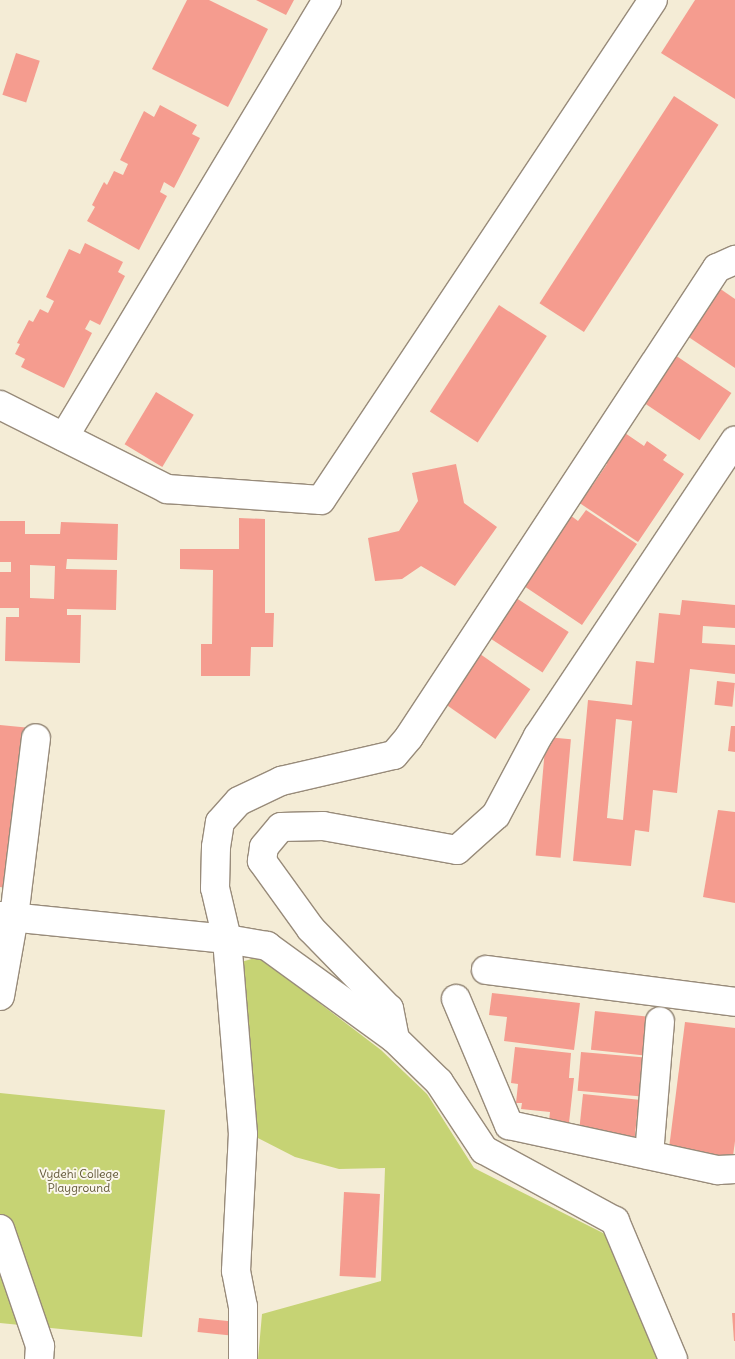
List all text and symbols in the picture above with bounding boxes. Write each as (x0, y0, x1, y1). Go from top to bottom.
park label: Vydehi College Playground (39, 1167, 119, 1195)

